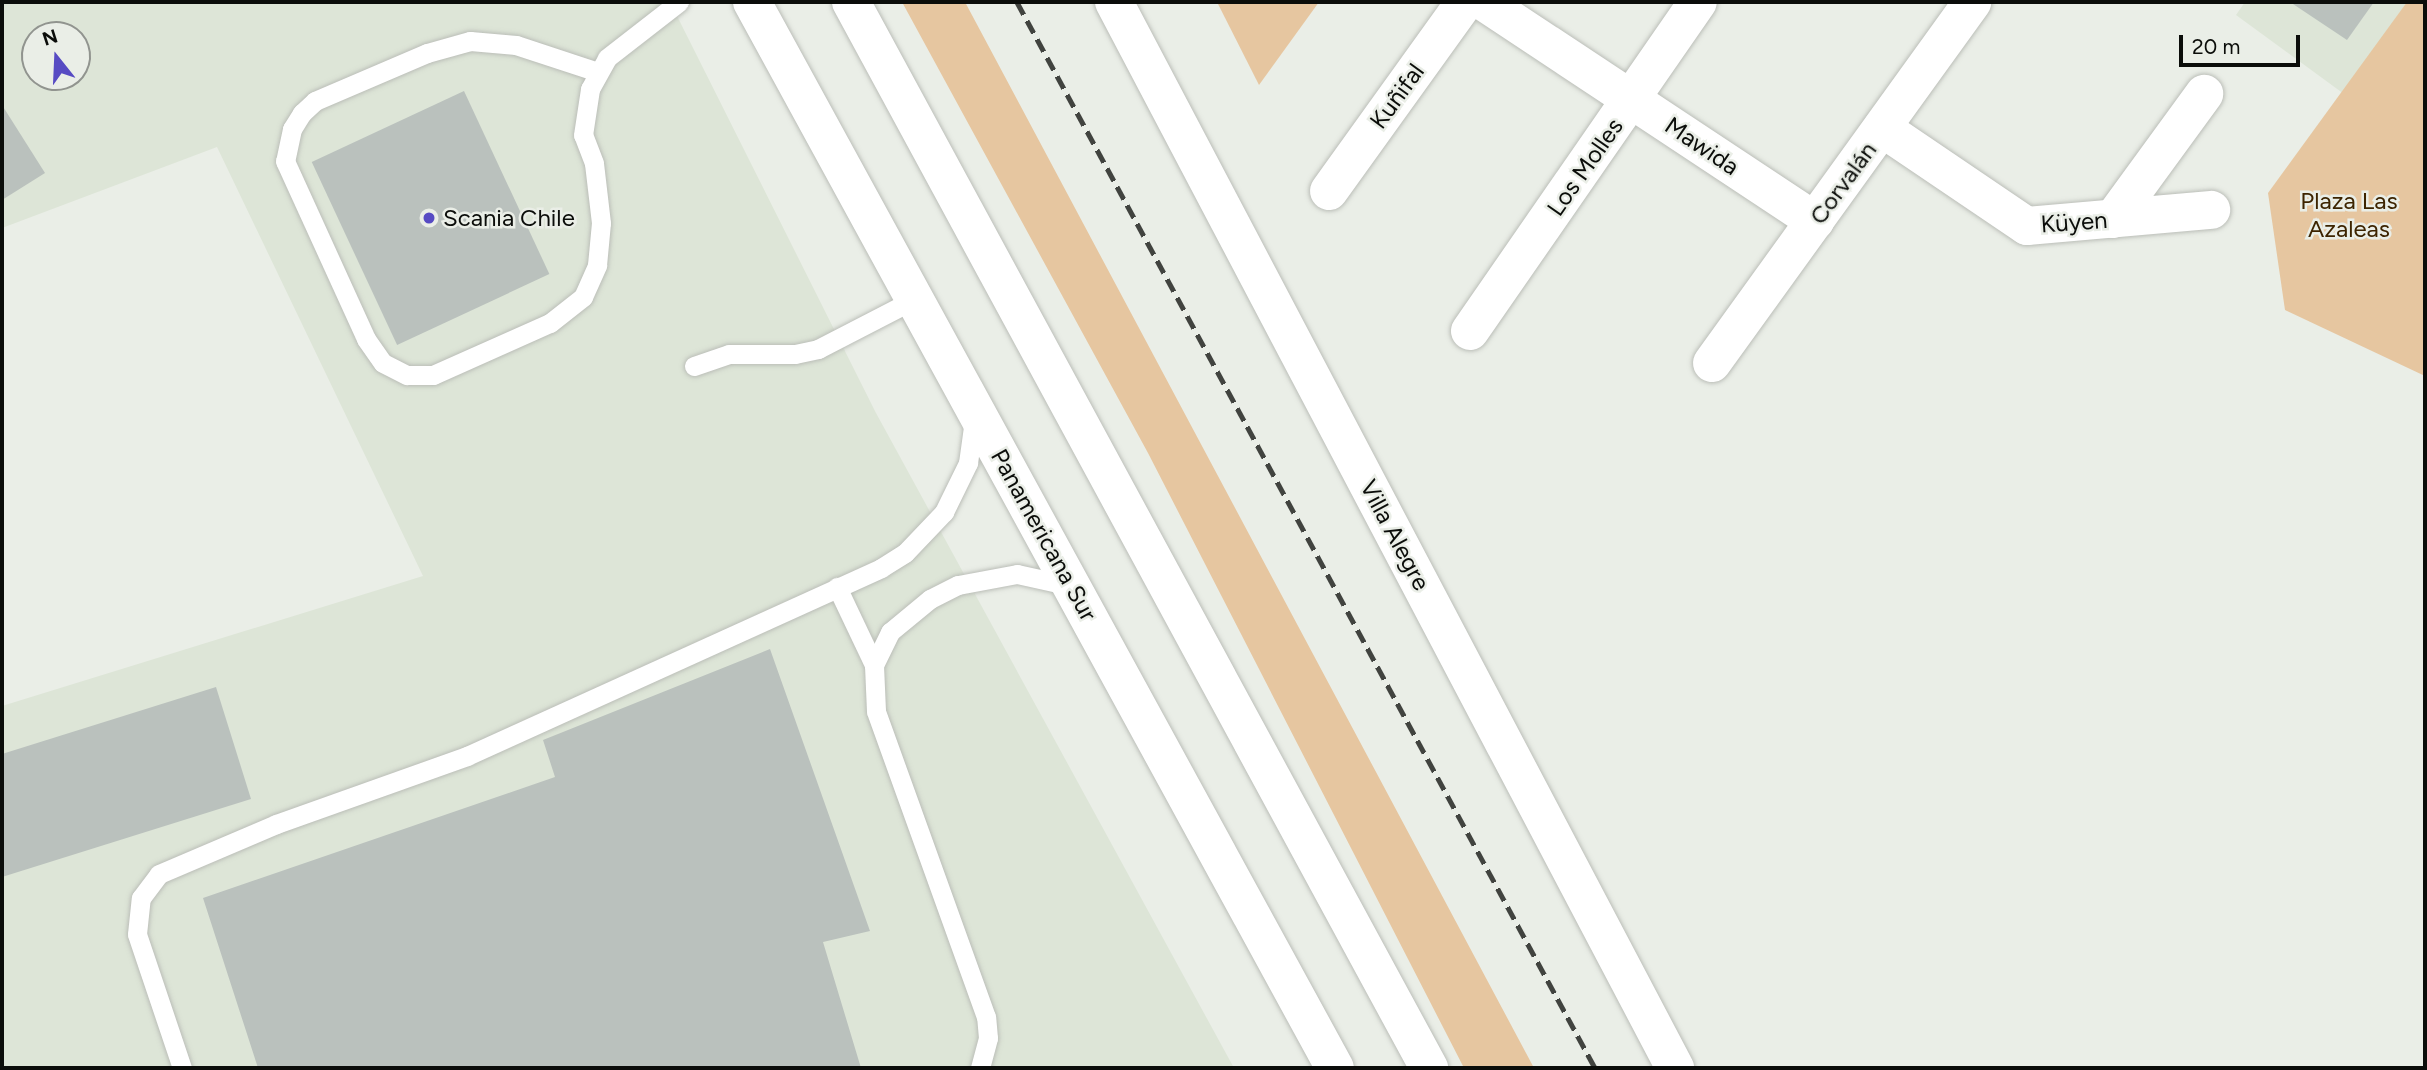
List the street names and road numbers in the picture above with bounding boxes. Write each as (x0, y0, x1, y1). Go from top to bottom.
street label: Kuñifal (1364, 58, 1430, 134)
street label: Mawida (1660, 111, 1744, 181)
street label: Los Molles (1541, 113, 1629, 221)
street label: Corvalán (1804, 136, 1882, 230)
street label: Küyen (2040, 205, 2108, 239)
street label: Panamericana Sur (985, 444, 1103, 626)
street label: Villa Alegre (1354, 475, 1436, 595)

